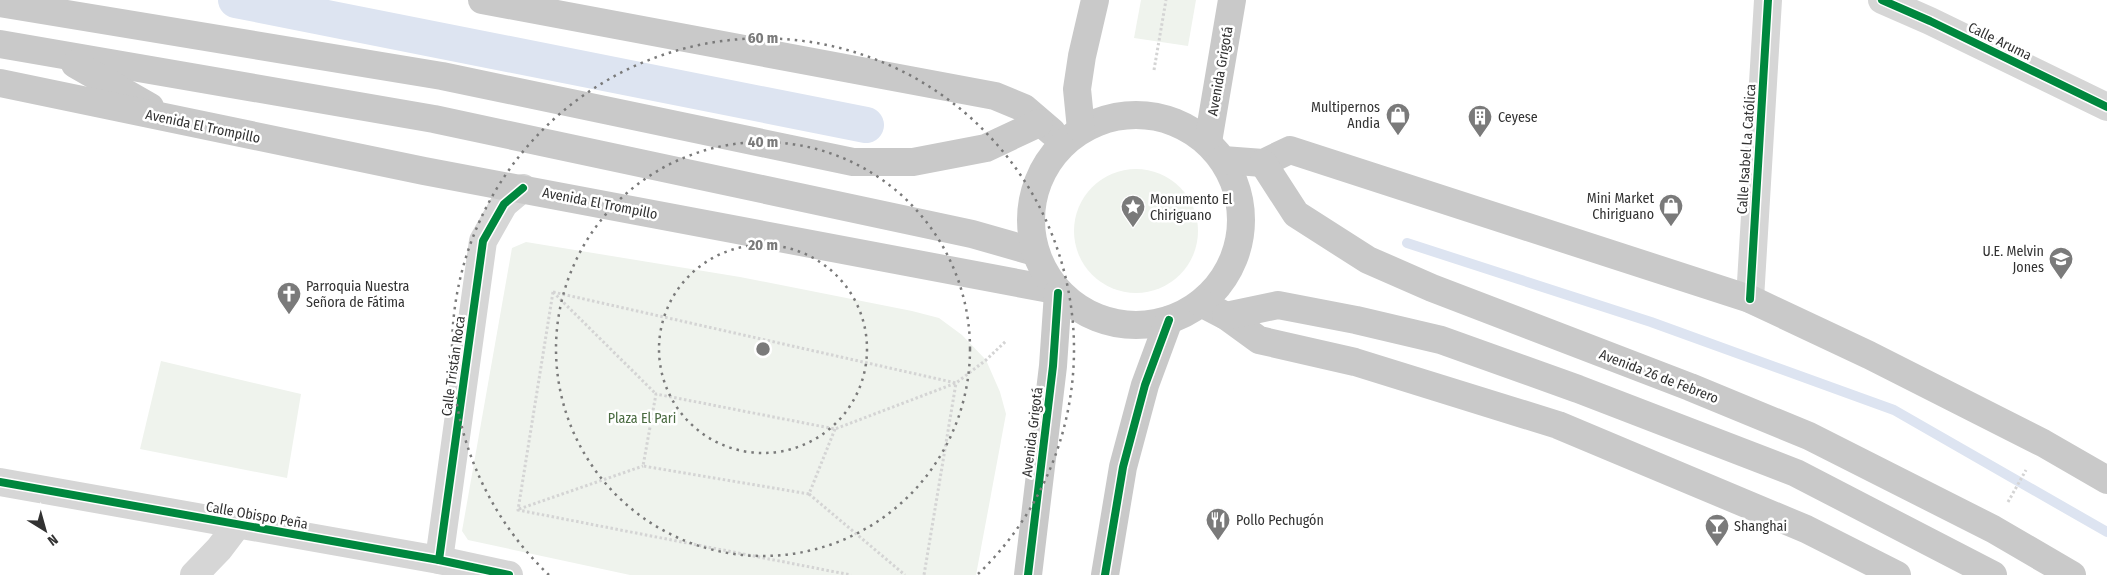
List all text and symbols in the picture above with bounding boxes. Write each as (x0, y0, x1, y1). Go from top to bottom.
street label: Calle Aruma (1965, 19, 2034, 64)
street label: Avenida Grigotá (1204, 25, 1237, 117)
text: 60 m (748, 29, 778, 47)
street label: Calle Isabel La Católica (1733, 83, 1760, 215)
place label: Multipernos Andia (1311, 99, 1380, 132)
shop icon: Multipernos Andia (1385, 102, 1411, 136)
building icon: Ceyese (1467, 104, 1493, 138)
street label: Avenida El Trompillo (144, 106, 262, 147)
place label: Ceyese (1498, 109, 1538, 126)
text: 40 m (748, 133, 778, 151)
street label: Avenida El Trompillo (541, 184, 659, 223)
place label: Mini Market Chiriguano (1587, 190, 1654, 223)
place label: Monumento El Chiriguano (1150, 191, 1233, 224)
shop icon: Mini Market Chiriguano (1658, 193, 1684, 227)
place icon: Monumento El Chiriguano (1120, 194, 1146, 228)
text: 20 m (747, 236, 778, 254)
place label: U.E. Melvin Jones (1983, 243, 2044, 276)
school or university icon: U.E. Melvin Jones (2048, 246, 2074, 280)
place label: Parroquia Nuestra Señora de Fátima (306, 278, 409, 311)
church icon: Parroquia Nuestra Señora de Fátima (276, 281, 302, 315)
street label: Calle Tristán Roca (438, 315, 469, 417)
centre of rings (754, 340, 772, 358)
street label: Avenida 26 de Febrero (1597, 346, 1721, 407)
street label: Avenida Grigotá (1019, 386, 1046, 478)
park label: Plaza El Pari (608, 410, 676, 427)
street label: Calle Obispo Peña (205, 498, 309, 533)
north arrow (20, 505, 70, 555)
restaurant icon: Pollo Pechugón (1205, 507, 1231, 541)
place label: Pollo Pechugón (1236, 512, 1324, 529)
bar icon: Shanghai (1704, 513, 1730, 547)
place label: Shanghai (1734, 518, 1787, 535)
text: N (44, 531, 61, 549)

